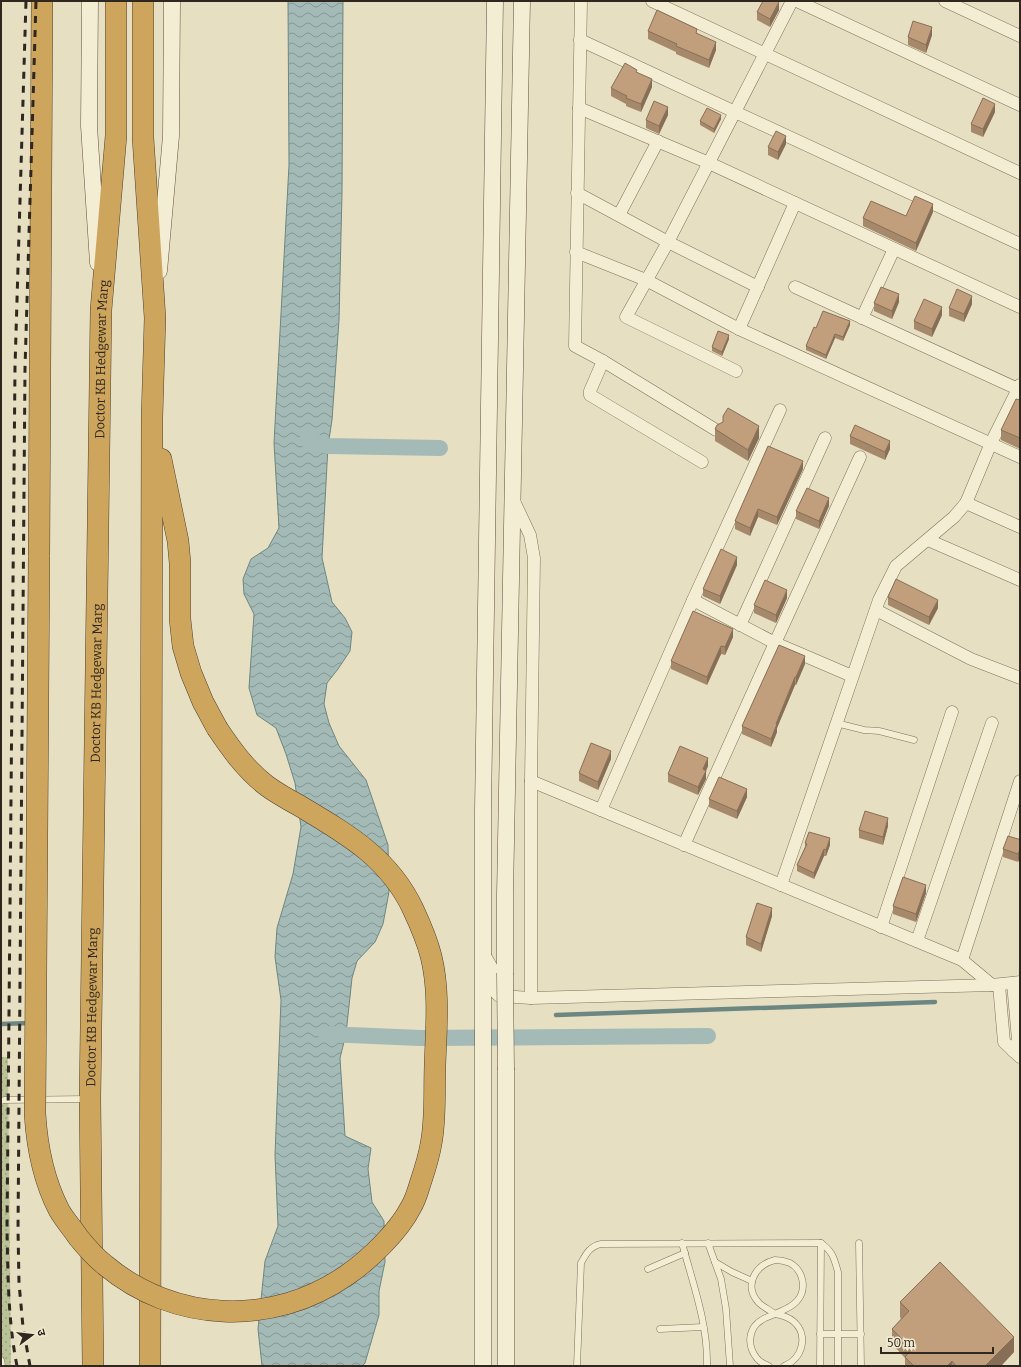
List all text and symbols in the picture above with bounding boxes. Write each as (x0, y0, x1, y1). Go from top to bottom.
street label: Doctor KB Hedgewar Marg (92, 279, 111, 439)
street label: Doctor KB Hedgewar Marg (87, 603, 104, 763)
street label: Doctor KB Hedgewar Marg (83, 927, 100, 1087)
north arrow (12, 1315, 52, 1355)
text: उ (34, 1328, 48, 1338)
scale bar (881, 1329, 993, 1355)
text: 50 m (887, 1336, 916, 1350)

